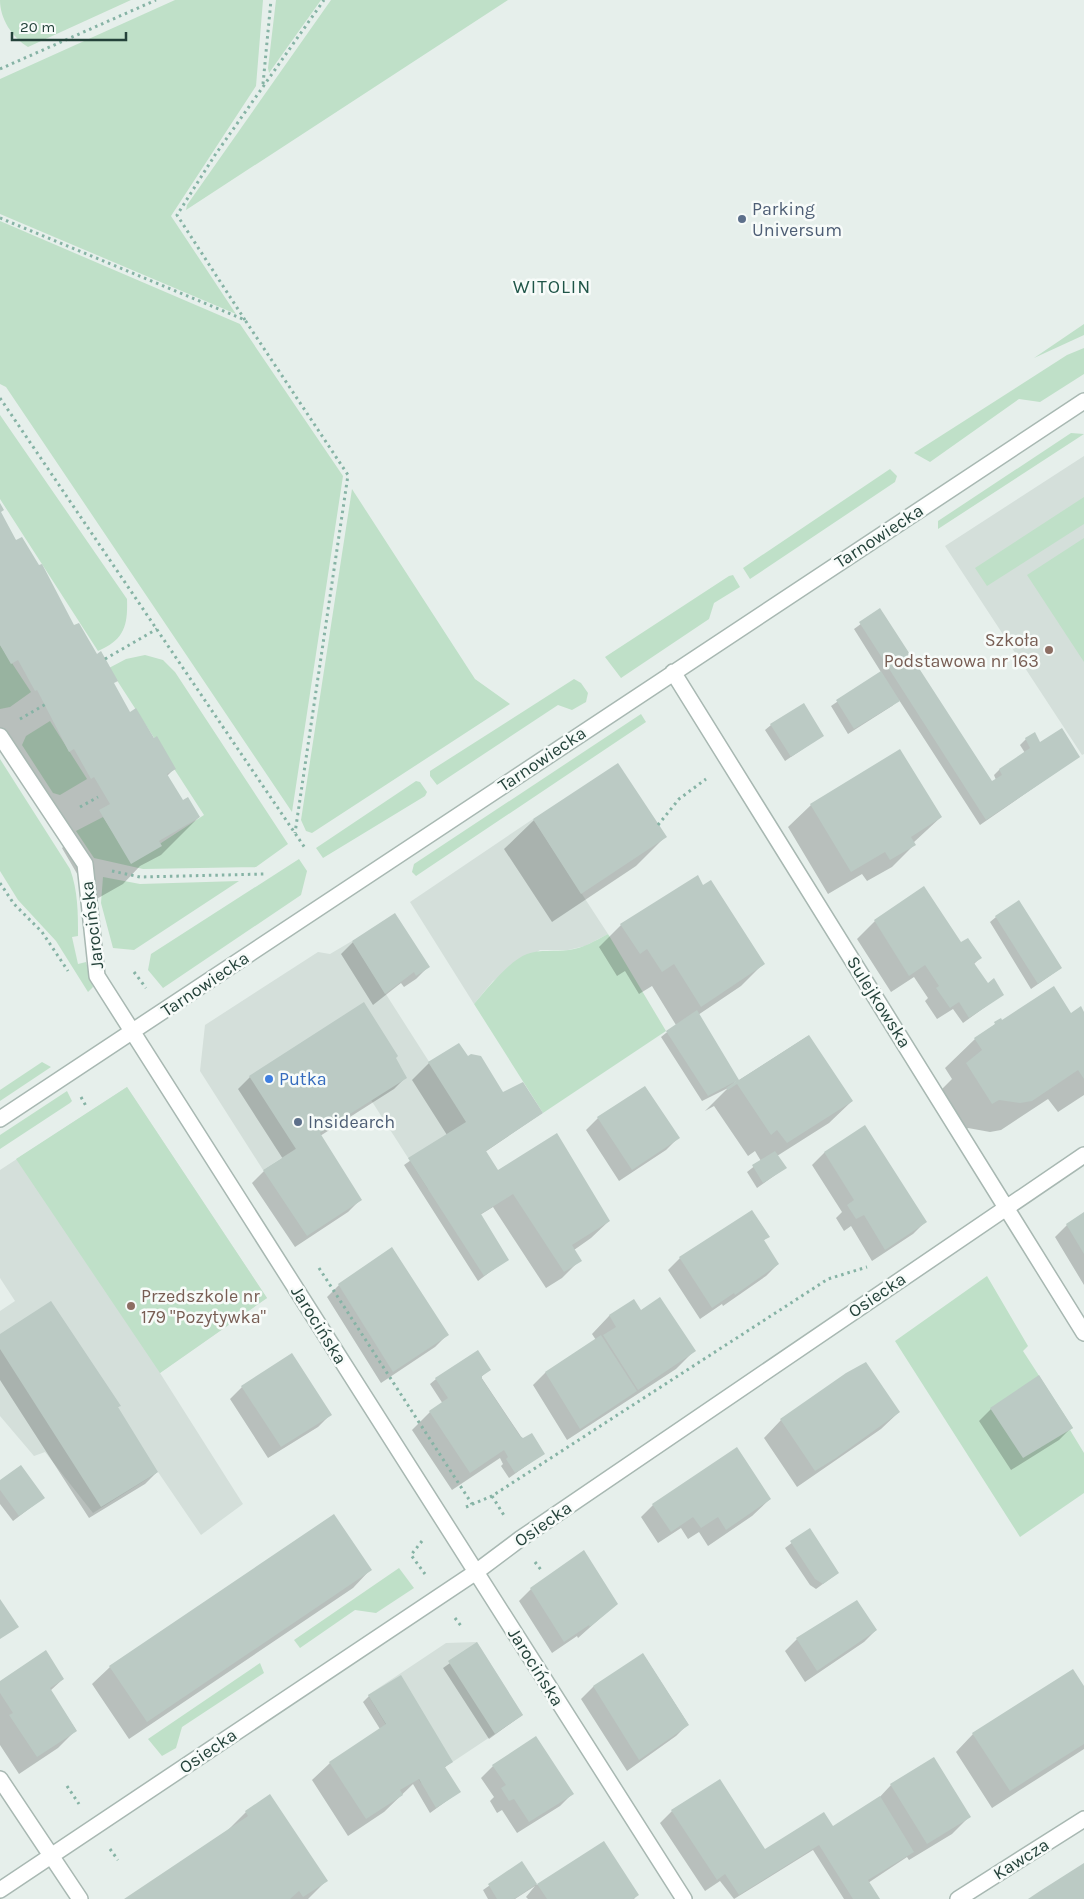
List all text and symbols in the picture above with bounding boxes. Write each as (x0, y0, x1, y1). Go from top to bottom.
scale bar (12, 10, 126, 42)
text: 20 m (20, 18, 55, 36)
place label: Parking Universum (752, 198, 842, 241)
marker: Parking Universum (736, 213, 748, 225)
district label: WITOLIN (513, 276, 591, 298)
street label: Tarnowiecka (830, 499, 928, 573)
place label: Szkoła Podstawowa nr 163 (884, 629, 1039, 672)
marker: Szkoła Podstawowa nr 163 (1043, 644, 1055, 656)
street label: Tarnowiecka (494, 721, 590, 797)
street label: Jarocińska (76, 880, 108, 970)
street label: Tarnowiecka (157, 946, 253, 1022)
street label: Sulejkowska (842, 952, 916, 1052)
place label: Putka (279, 1068, 327, 1090)
marker: Putka (263, 1073, 275, 1085)
place label: Insidearch (308, 1111, 395, 1133)
marker: Insidearch (292, 1116, 304, 1128)
street label: Osiecka (844, 1268, 910, 1322)
street label: Jarocińska (286, 1282, 352, 1368)
place label: Przedszkole nr 179 "Pozytywka" (141, 1285, 266, 1328)
marker: Przedszkole nr 179 "Pozytywka" (125, 1300, 137, 1312)
street label: Osiecka (510, 1496, 576, 1552)
street label: Jarocińska (503, 1624, 569, 1710)
street label: Osiecka (175, 1724, 241, 1778)
street label: Kawcza (989, 1833, 1053, 1885)

